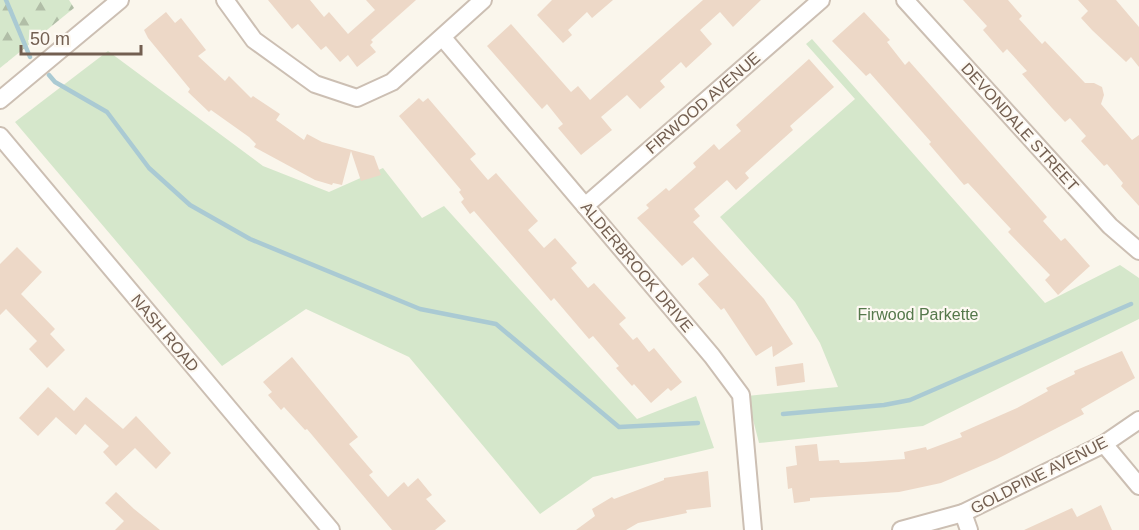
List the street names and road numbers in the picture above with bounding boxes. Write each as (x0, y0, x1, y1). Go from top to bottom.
street label: FIRWOOD AVENUE (643, 49, 763, 157)
street label: DEVONDALE STREET (958, 60, 1082, 195)
street label: ALDERBROOK DRIVE (578, 199, 696, 335)
street label: NASH ROAD (128, 291, 202, 375)
street label: GOLDPINE AVENUE (968, 433, 1110, 517)

